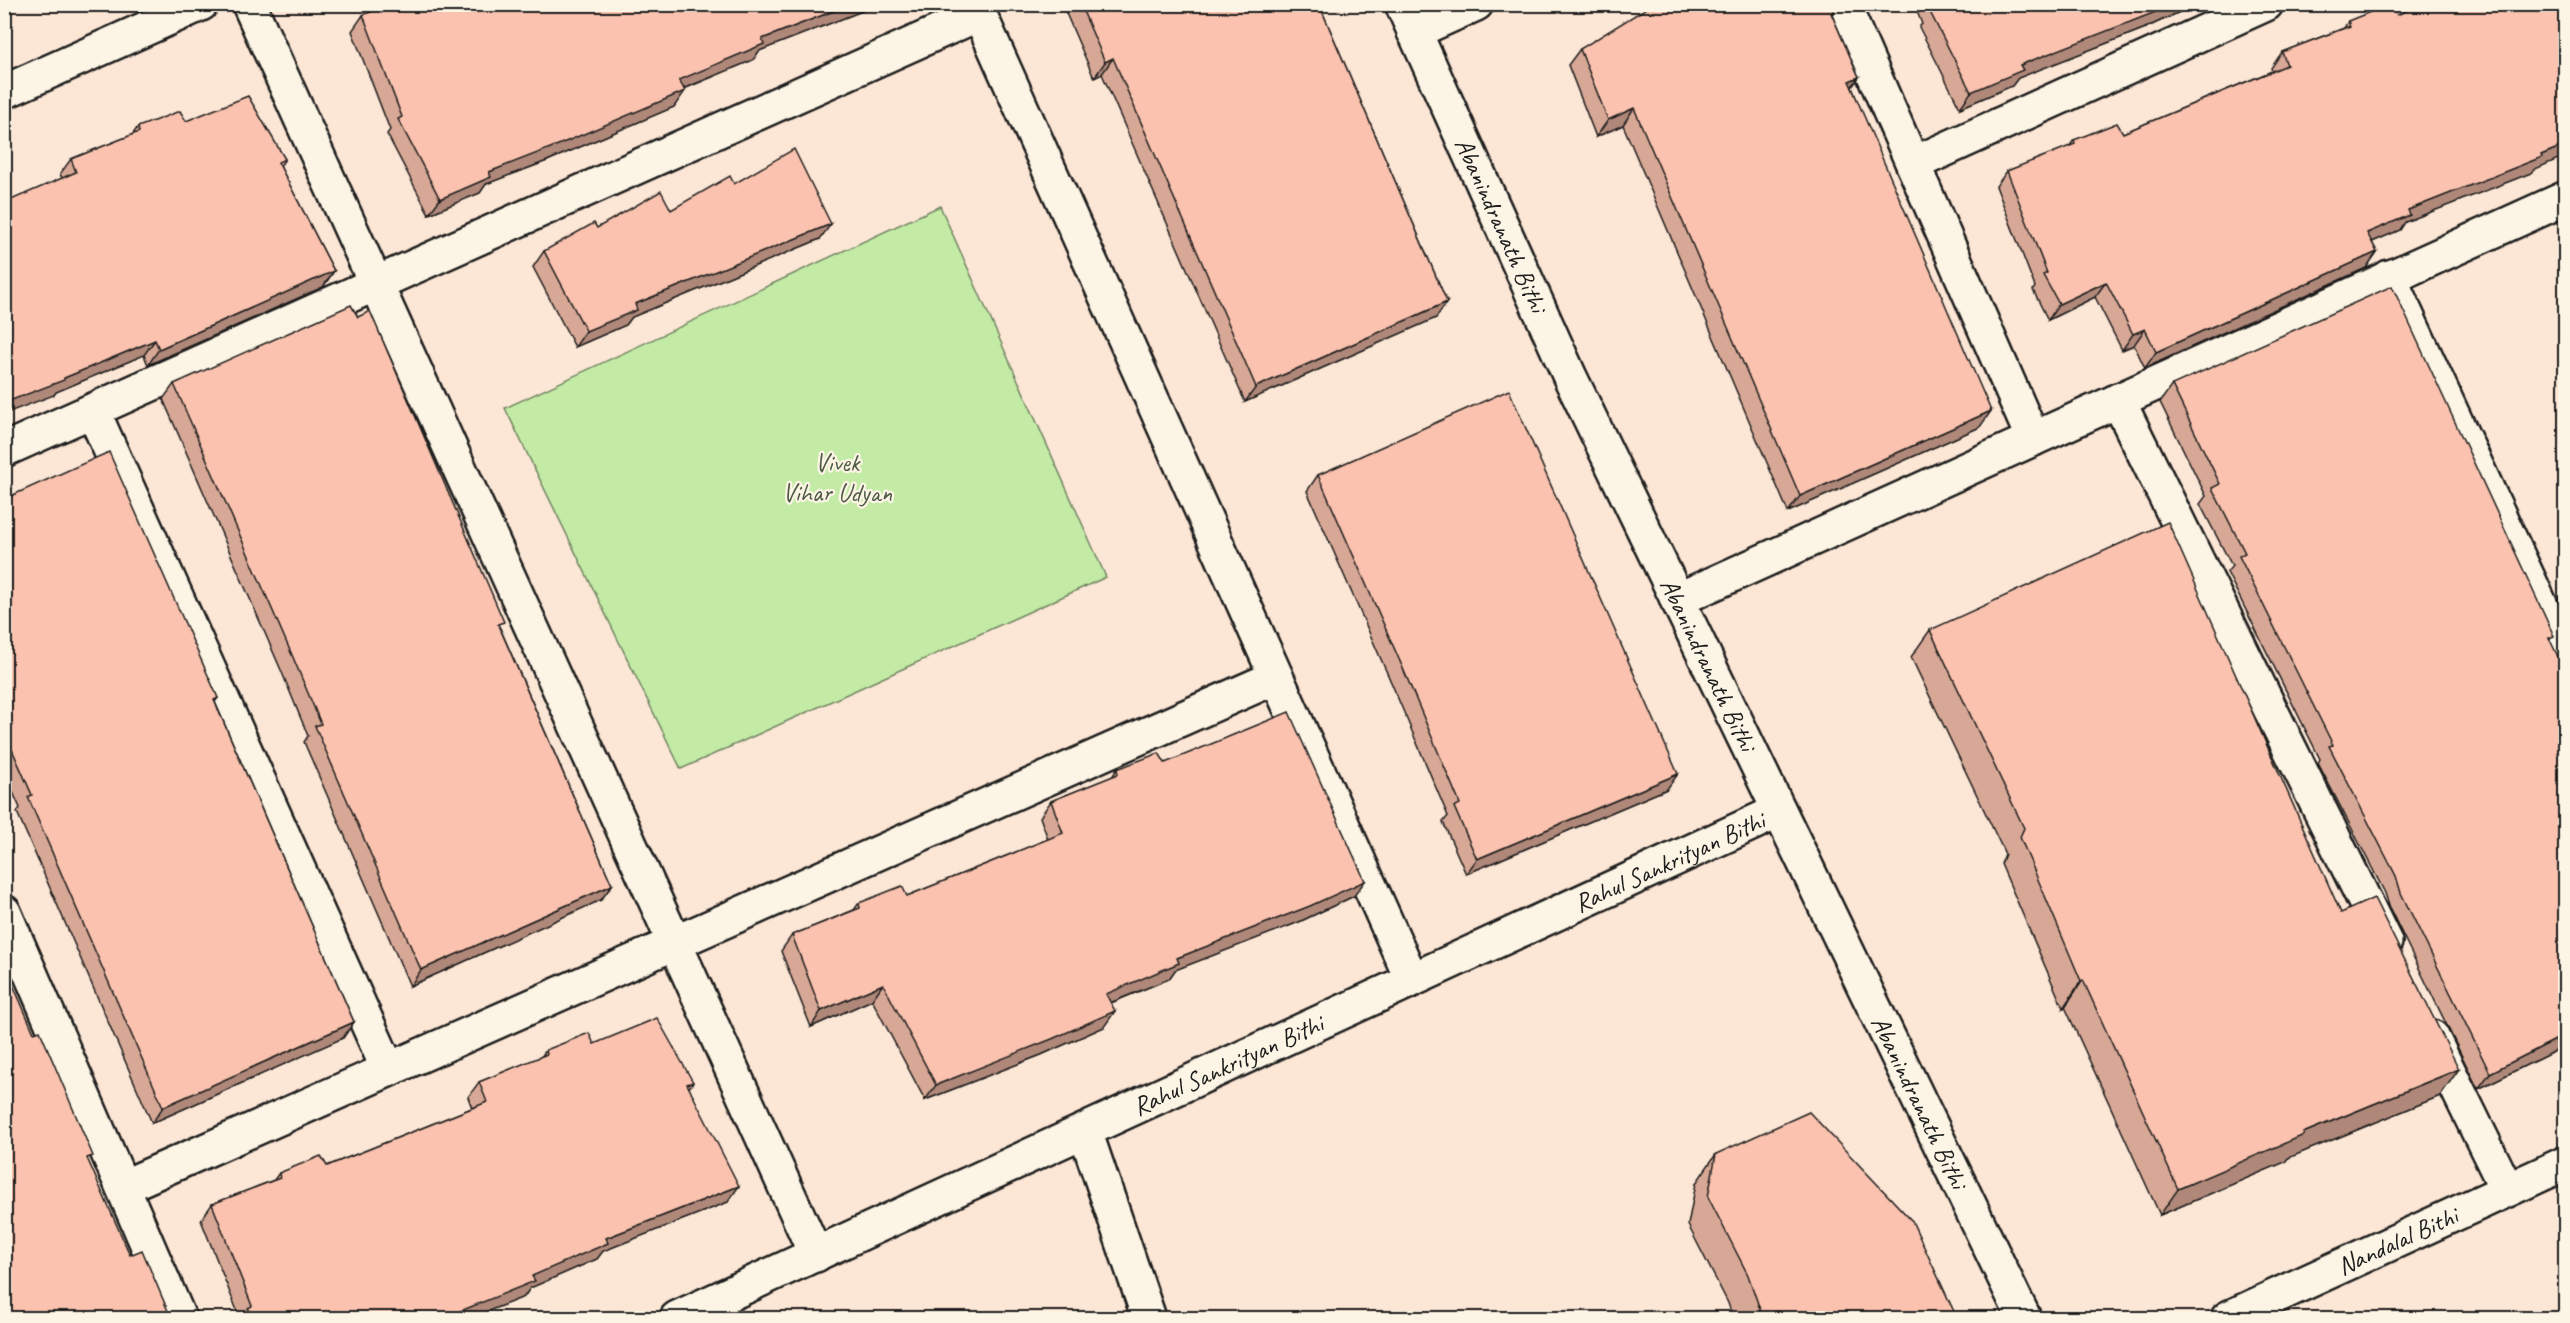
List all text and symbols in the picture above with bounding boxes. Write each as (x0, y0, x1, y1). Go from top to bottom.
street label: Abanindranath Bithi (1448, 132, 1556, 320)
park label: Vivek Vihar Udyan (782, 446, 892, 509)
street label: Abanindranath Bithi (1653, 572, 1766, 759)
street label: Rahul Sankrityan Bithi (1569, 802, 1772, 920)
street label: Rahul Sankrityan Bithi (1127, 1005, 1331, 1123)
street label: Abanindranath Bithi (1864, 1010, 1977, 1197)
street label: Nandalal Bithi (2332, 1197, 2465, 1282)

